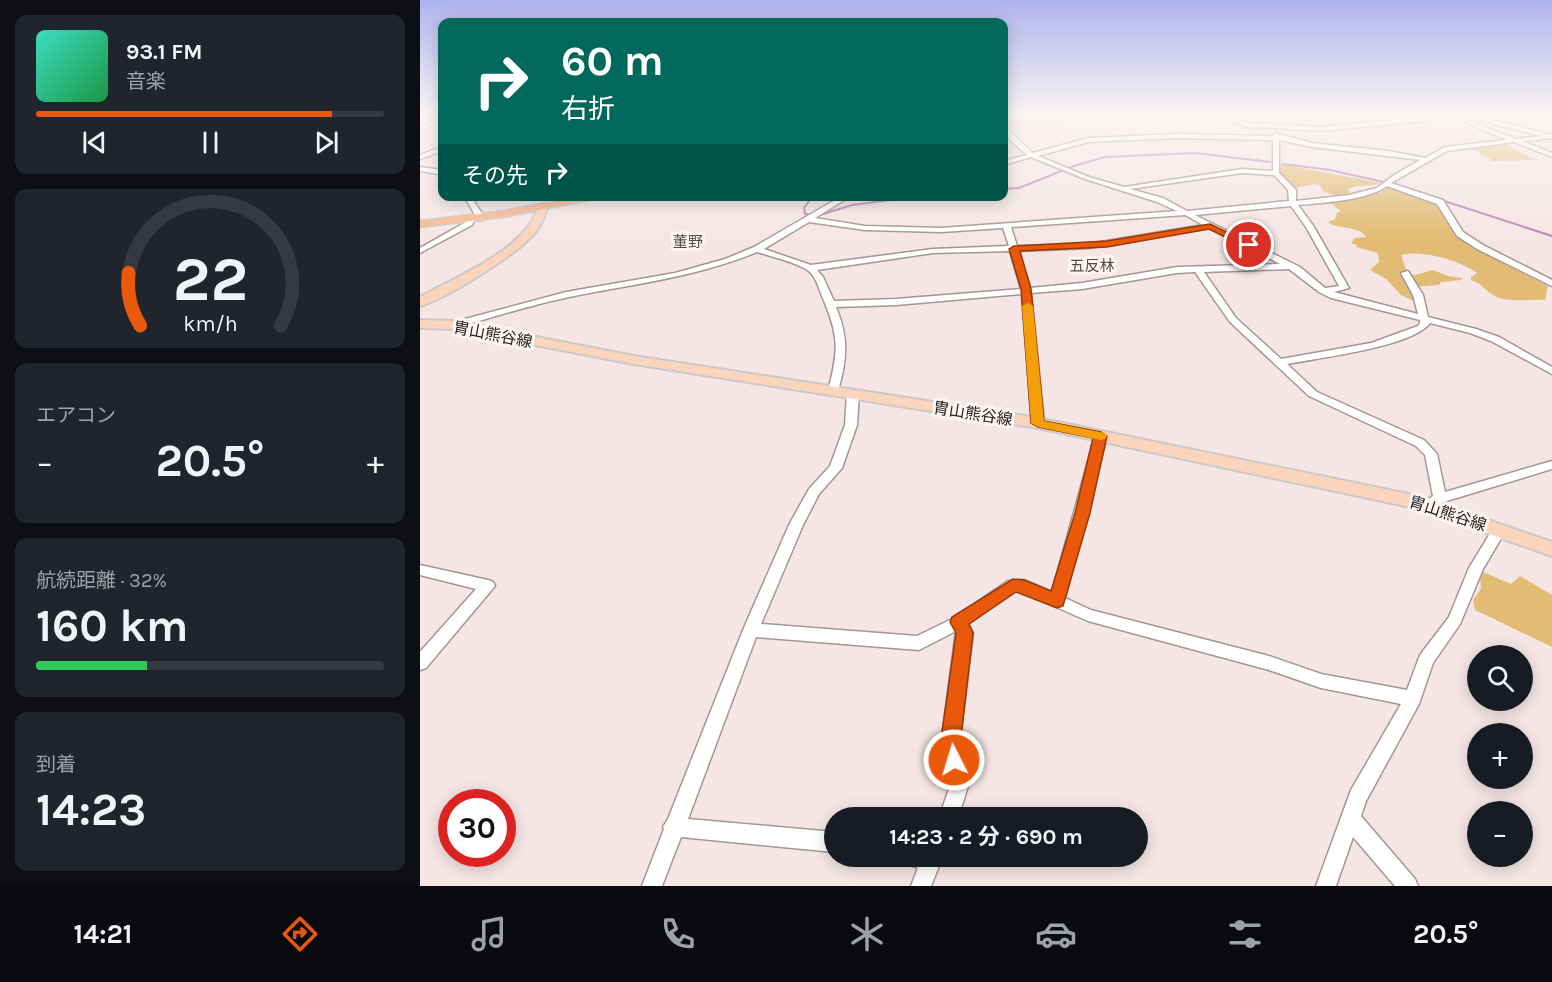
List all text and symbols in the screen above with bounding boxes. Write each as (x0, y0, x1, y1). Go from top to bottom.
text: 60 m (561, 36, 664, 86)
text: 93.1 FM (126, 39, 203, 65)
icon: right (462, 42, 540, 120)
text: 音楽 (126, 70, 166, 93)
text: 右折 (561, 93, 615, 125)
icon: previous (78, 126, 111, 159)
icon: pause (194, 126, 227, 159)
icon: next (310, 126, 343, 159)
icon: right (540, 156, 573, 189)
text: その先 (462, 163, 528, 189)
pin (1223, 219, 1274, 270)
icon: arrive (1232, 228, 1265, 261)
district label: 董野 (673, 233, 703, 251)
text: 22 (172, 243, 248, 316)
district label: 五反林 (1069, 257, 1115, 275)
text: km/h (183, 311, 237, 336)
street label: 胄山熊谷線 (452, 318, 534, 351)
street label: 胄山熊谷線 (932, 398, 1014, 429)
text: エアコン (36, 404, 116, 427)
text: 20.5° (155, 435, 265, 487)
text: − (36, 443, 53, 481)
text: + (367, 443, 384, 481)
street label: 胄山熊谷線 (1407, 492, 1489, 535)
text: 航続距離 · 32% (36, 569, 167, 592)
text: 160 km (36, 600, 189, 652)
map controls (1467, 645, 1533, 867)
button: search (1467, 645, 1533, 711)
button: + (1467, 723, 1533, 789)
position arrow (922, 728, 986, 792)
text: 到着 (36, 753, 76, 776)
text: 14:23 (36, 784, 146, 836)
speed limit sign: 30 (438, 789, 516, 867)
button: − (1467, 801, 1533, 867)
text: 14:23 · 2 分 · 690 m (889, 824, 1083, 850)
icon: directions (279, 913, 321, 955)
icon: music (468, 913, 510, 955)
icon: phone (657, 913, 699, 955)
icon: climate (846, 913, 888, 955)
icon: car (1035, 913, 1077, 955)
icon: filters (1224, 913, 1266, 955)
text: 14:21 (73, 918, 132, 950)
text: 20.5° (1413, 918, 1479, 950)

